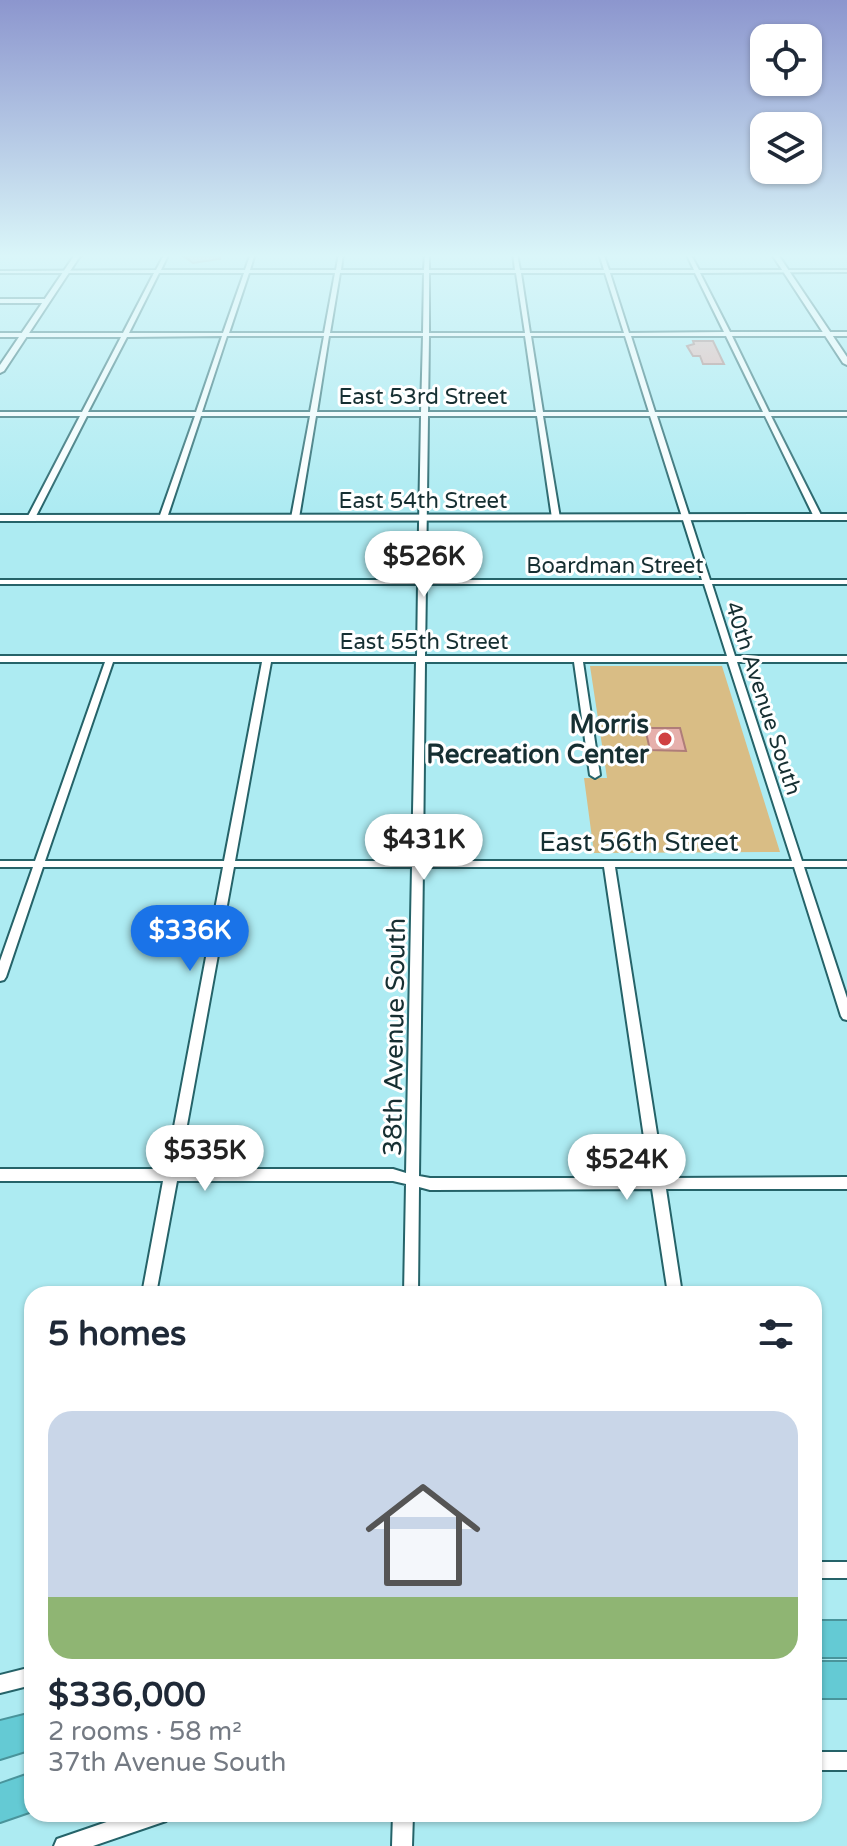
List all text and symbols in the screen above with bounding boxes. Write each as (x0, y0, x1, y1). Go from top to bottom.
map controls (750, 24, 822, 184)
button: locate (750, 24, 822, 96)
button: layers (750, 112, 822, 184)
street label: East 53rd Street (338, 384, 508, 410)
street label: East 54th Street (339, 488, 507, 514)
pin: $526K (368, 531, 480, 599)
text: $526K (383, 541, 465, 572)
street label: Boardman Street (526, 553, 704, 579)
street label: 40th Avenue South (720, 598, 807, 798)
street label: East 55th Street (340, 629, 508, 655)
place label: Morris Recreation Center (426, 709, 650, 770)
marker: Morris Recreation Center (656, 730, 674, 748)
pin: $431K (368, 814, 480, 882)
text: $431K (383, 824, 465, 855)
street label: East 56th Street (539, 827, 739, 858)
pin: $336K (134, 905, 246, 973)
text: $336K (149, 915, 231, 946)
street label: 38th Avenue South (377, 918, 412, 1156)
pin: $535K (149, 1125, 261, 1193)
pin: $524K (571, 1134, 683, 1202)
text: $535K (164, 1135, 246, 1166)
text: $524K (586, 1144, 668, 1175)
icon: filters (754, 1312, 798, 1356)
text: 5 homes (48, 1314, 186, 1355)
icon: home (351, 1463, 495, 1607)
text: $336,000 (48, 1675, 206, 1716)
text: 2 rooms · 58 m² (48, 1716, 242, 1747)
text: 37th Avenue South (48, 1747, 286, 1778)

